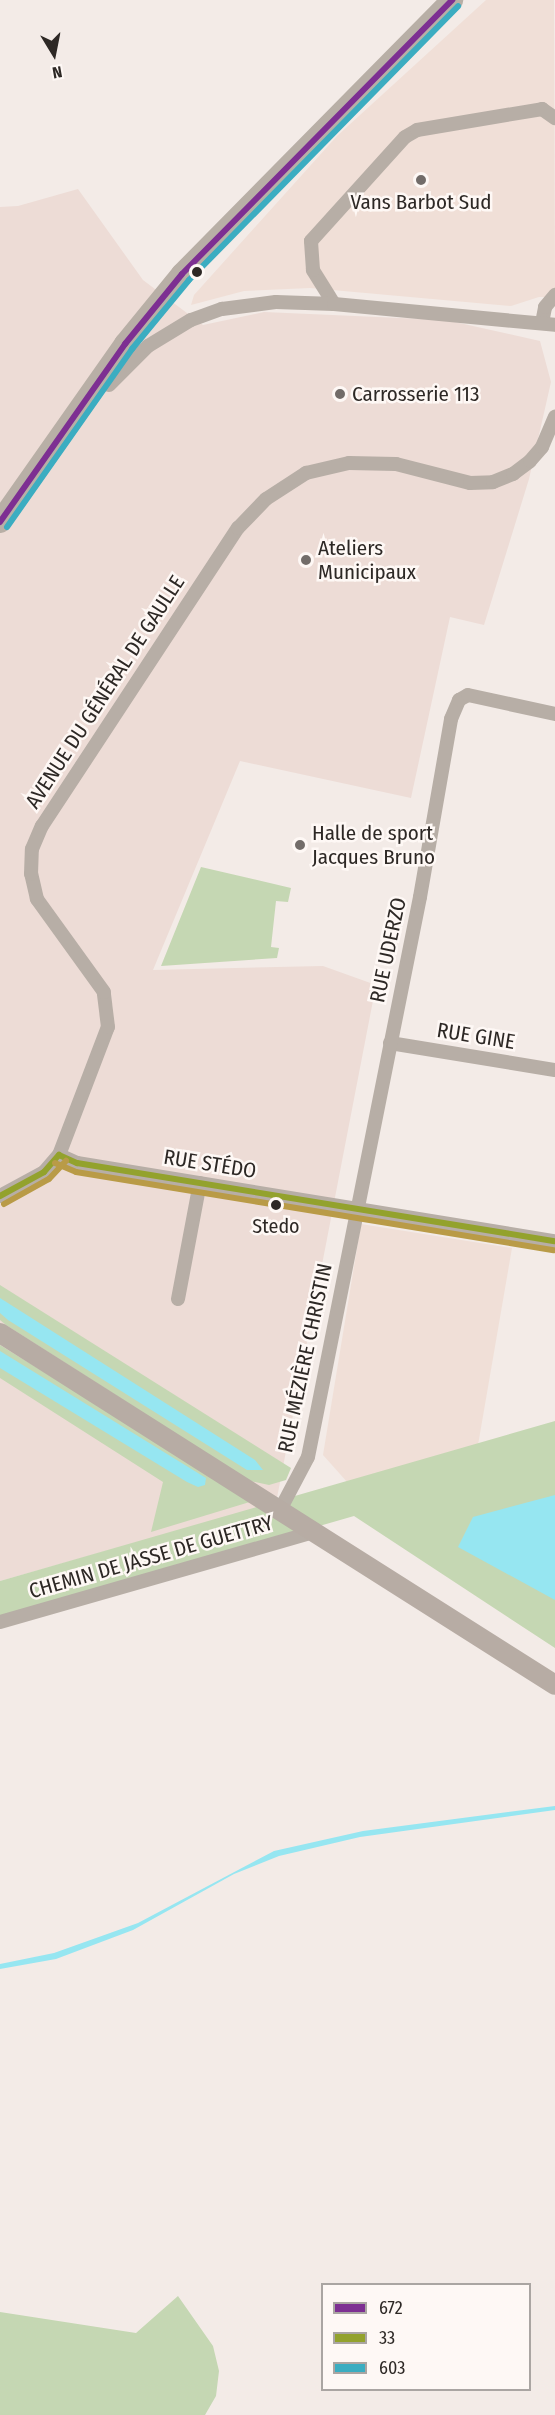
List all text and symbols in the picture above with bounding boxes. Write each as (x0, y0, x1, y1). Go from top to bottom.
north arrow (24, 24, 84, 84)
text: N (51, 62, 64, 82)
marker: Vans Barbot Sud (414, 173, 428, 187)
place label: Vans Barbot Sud (351, 189, 491, 215)
unlabelled marker (191, 266, 203, 278)
place label: Carrosserie 113 (352, 381, 479, 407)
marker: Carrosserie 113 (333, 387, 347, 401)
place label: Ateliers Municipaux (318, 535, 416, 585)
marker: Ateliers Municipaux (299, 553, 313, 567)
street label: AVENUE DU GÉNÉRAL DE GAULLE (20, 571, 190, 813)
place label: Halle de sport Jacques Bruno (312, 820, 435, 870)
marker: Halle de sport Jacques Bruno (293, 838, 307, 852)
street label: RUE UDERZO (365, 895, 411, 1005)
street label: RUE GINE (435, 1017, 517, 1055)
street label: RUE STÉDO (162, 1144, 258, 1184)
marker: Stedo (270, 1199, 282, 1211)
place label: Stedo (252, 1214, 300, 1238)
street label: RUE MÉZIÈRE CHRISTIN (273, 1261, 337, 1455)
street label: CHEMIN DE JASSE DE GUETTRY (26, 1510, 276, 1604)
legend (321, 2283, 531, 2391)
text: 672 (379, 2297, 403, 2319)
text: 33 (379, 2327, 395, 2349)
text: 603 (379, 2357, 405, 2379)

